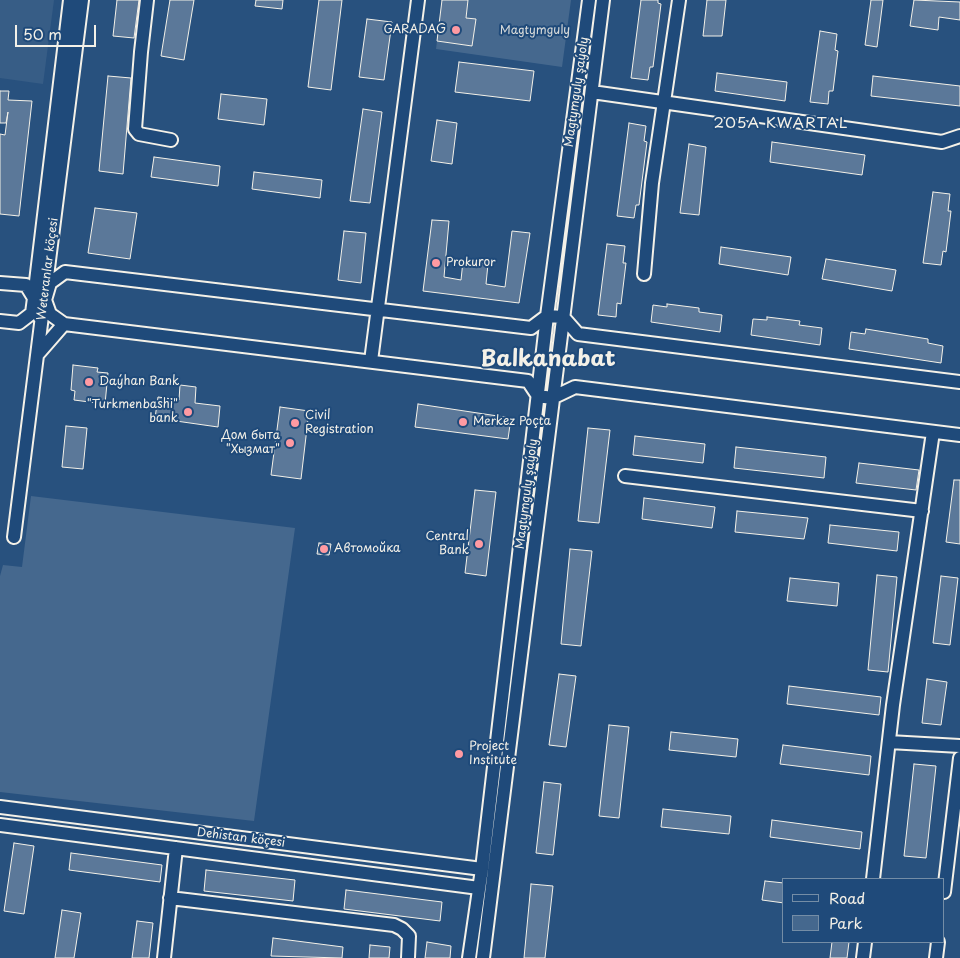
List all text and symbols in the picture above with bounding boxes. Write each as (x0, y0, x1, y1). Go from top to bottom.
scale bar (18, 15, 99, 47)
text: 50 m (23, 22, 62, 45)
place label: GARADAG (383, 23, 446, 37)
marker: GARADAG (450, 24, 462, 36)
park label: Magtymguly (500, 24, 570, 38)
street label: Magtymguly şaýoly (562, 36, 592, 148)
district label: 205A KWARTAL (714, 115, 848, 133)
street label: Weteranlar köçesi (35, 217, 61, 321)
place label: Prokuror (446, 256, 496, 270)
marker: Prokuror (430, 257, 442, 269)
district label: Balkanabat (480, 347, 616, 373)
place label: Daýhan Bank (99, 375, 179, 389)
marker: Daýhan Bank (83, 376, 95, 388)
place label: "Turkmenbashi" bank (87, 398, 178, 426)
marker: "Turkmenbashi" bank (182, 406, 194, 418)
place label: Civil Registration (305, 409, 374, 437)
place label: Merkez Poçta (473, 415, 551, 429)
marker: Merkez Poçta (457, 416, 469, 428)
marker: Civil Registration (289, 417, 301, 429)
place label: Дом быта "Хызмат" (221, 429, 280, 457)
marker: Дом быта "Хызмат" (284, 437, 296, 449)
street label: Magtymguly şaýoly (513, 438, 541, 550)
place label: Central Bank (426, 530, 469, 558)
marker: Central Bank (473, 538, 485, 550)
place label: Автомойка (334, 542, 401, 556)
marker: Автомойка (318, 543, 330, 555)
place label: Project Institute (469, 740, 517, 768)
marker: Project Institute (453, 748, 465, 760)
street label: Dehistan köçesi (196, 825, 286, 851)
legend (782, 878, 945, 943)
text: Road (829, 886, 865, 909)
text: Park (829, 911, 863, 934)

